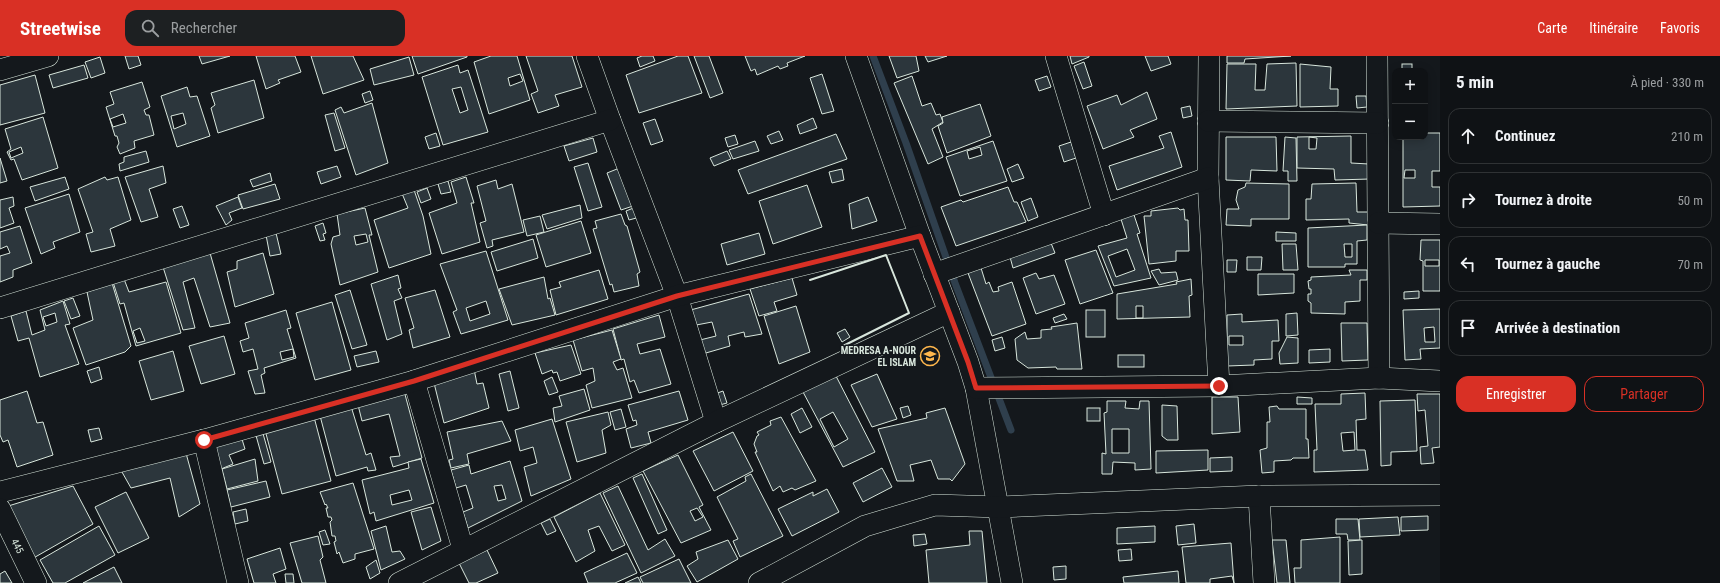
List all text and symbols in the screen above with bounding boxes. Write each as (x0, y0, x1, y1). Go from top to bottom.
search box (125, 10, 405, 46)
text: Streetwise (20, 17, 101, 40)
icon: search (139, 17, 161, 39)
text: Rechercher (171, 19, 237, 37)
text: Carte (1537, 20, 1567, 36)
text: Itinéraire (1589, 20, 1638, 36)
text: Favoris (1660, 20, 1700, 36)
map controls (1392, 68, 1428, 140)
button: + (1392, 68, 1428, 104)
text: 5 min (1456, 72, 1494, 92)
text: À pied · 330 m (1630, 75, 1704, 90)
button: − (1392, 104, 1428, 140)
icon: ahead (1457, 125, 1479, 147)
text: Continuez (1495, 127, 1556, 145)
text: 210 m (1671, 129, 1703, 144)
icon: right (1457, 189, 1479, 211)
text: Tournez à droite (1495, 191, 1592, 209)
text: 50 m (1677, 193, 1703, 208)
icon: left (1457, 253, 1479, 275)
text: Tournez à gauche (1495, 255, 1600, 273)
text: 70 m (1677, 257, 1703, 272)
icon: arrive (1457, 317, 1479, 339)
text: Arrivée à destination (1495, 319, 1620, 337)
place label: MEDRESA A-NOUR EL ISLAM (841, 345, 916, 368)
school or university icon: MEDRESA A-NOUR EL ISLAM (919, 345, 941, 367)
button: Enregistrer (1456, 376, 1576, 412)
button: Partager (1584, 376, 1704, 412)
route end (1210, 377, 1228, 395)
route start (195, 431, 213, 449)
street label: 445 (10, 537, 26, 555)

